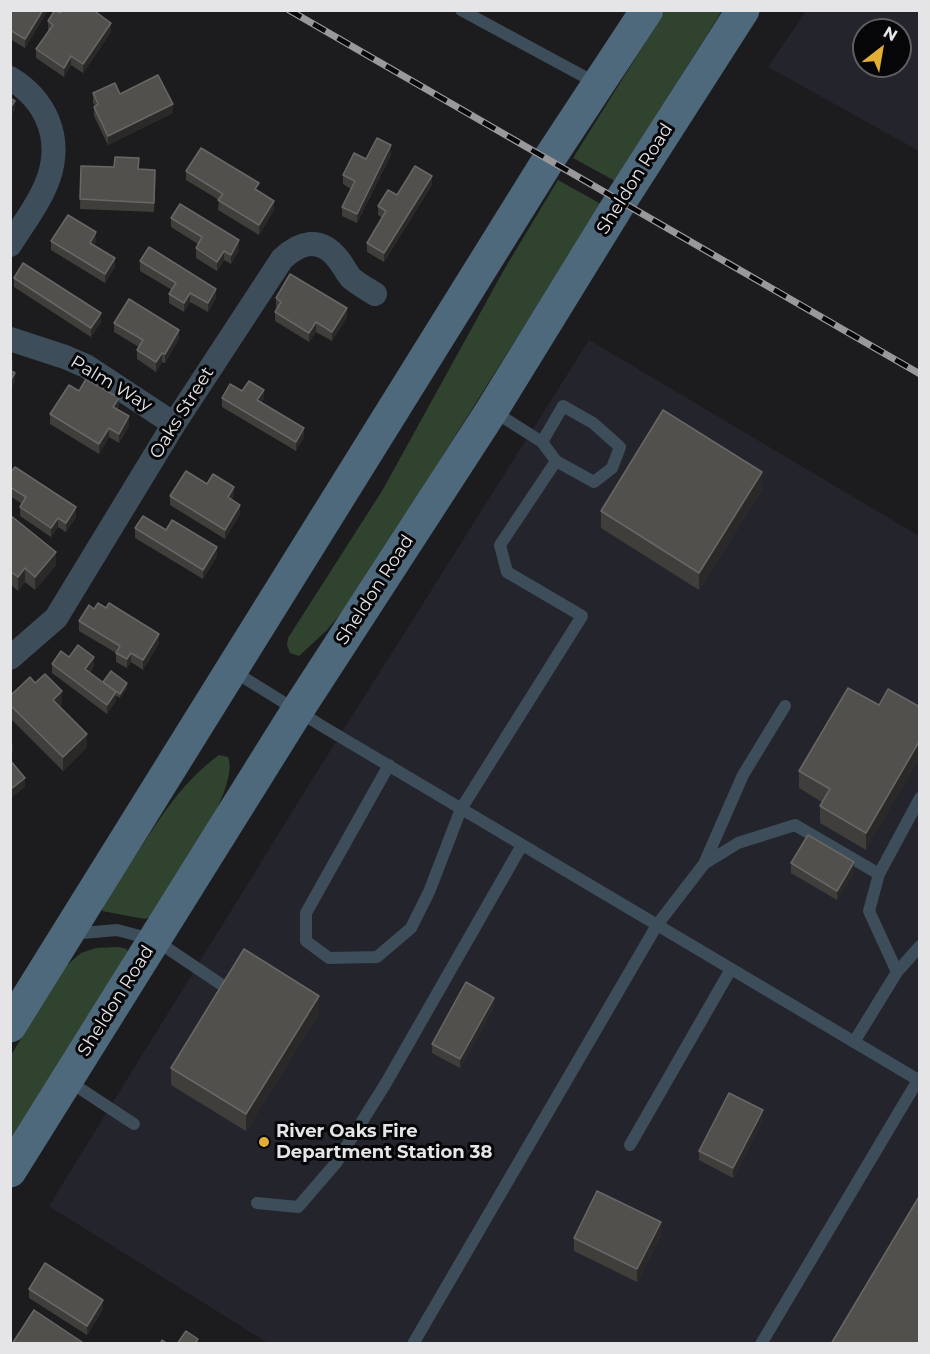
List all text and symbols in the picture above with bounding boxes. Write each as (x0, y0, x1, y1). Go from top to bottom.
north arrow (852, 18, 912, 78)
text: N (880, 22, 901, 45)
street label: Sheldon Road (592, 120, 678, 238)
street label: Palm Way (66, 351, 156, 417)
street label: Oaks Street (145, 363, 219, 463)
street label: Sheldon Road (332, 531, 418, 649)
street label: Sheldon Road (73, 942, 159, 1060)
place label: River Oaks Fire Department Station 38 (276, 1121, 492, 1164)
marker: River Oaks Fire Department Station 38 (257, 1135, 271, 1149)

